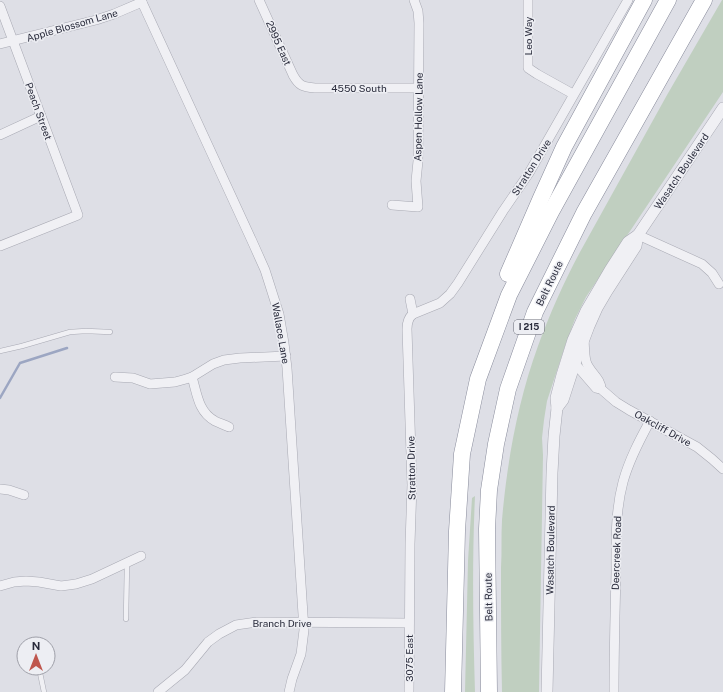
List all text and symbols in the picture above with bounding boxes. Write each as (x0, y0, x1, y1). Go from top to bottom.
street label: Apple Blossom Lane (25, 6, 119, 44)
street label: Leo Way (522, 16, 534, 55)
street label: 2995 East (264, 19, 294, 67)
street label: Aspen Hollow Lane (411, 72, 425, 162)
street label: Peach Street (23, 81, 55, 141)
street label: 4550 South (331, 82, 387, 94)
street label: Wasatch Boulevard (651, 131, 711, 211)
street label: Stratton Drive (509, 136, 553, 197)
street label: Belt Route (533, 258, 565, 308)
street label: Wallace Lane (270, 301, 292, 365)
road number: I 215 (514, 320, 544, 334)
street label: Oakcliff Drive (633, 407, 694, 449)
street label: Stratton Drive (404, 435, 418, 500)
street label: Wasatch Boulevard (543, 505, 557, 595)
street label: Deercreek Road (609, 516, 623, 590)
street label: Belt Route (482, 572, 494, 622)
street label: Branch Drive (252, 617, 312, 629)
street label: 3075 East (403, 634, 415, 682)
north arrow (16, 636, 56, 676)
text: N (32, 640, 40, 652)

